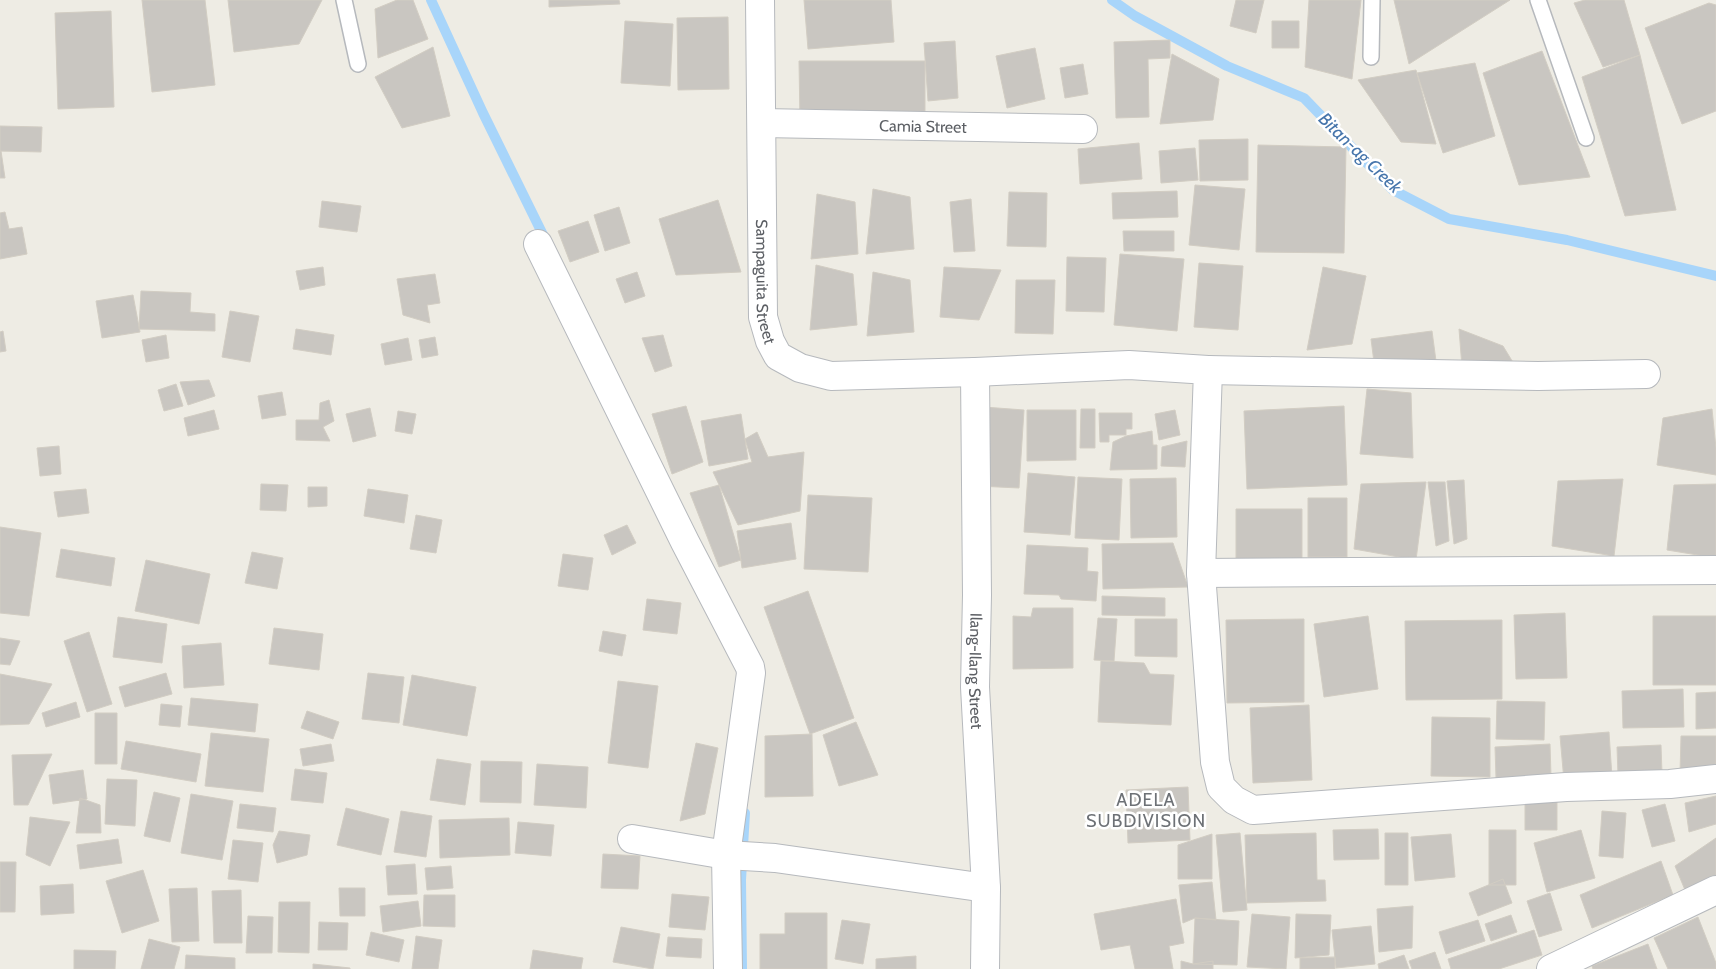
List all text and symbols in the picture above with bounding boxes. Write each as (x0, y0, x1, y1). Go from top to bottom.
water label: Bitan-ag Creek (1314, 108, 1407, 199)
street label: Camia Street (879, 116, 967, 136)
street label: Sampaguita Street (753, 219, 780, 347)
street label: Ilang-Ilang Street (965, 613, 987, 730)
district label: ADELA SUBDIVISION (1086, 789, 1206, 832)

